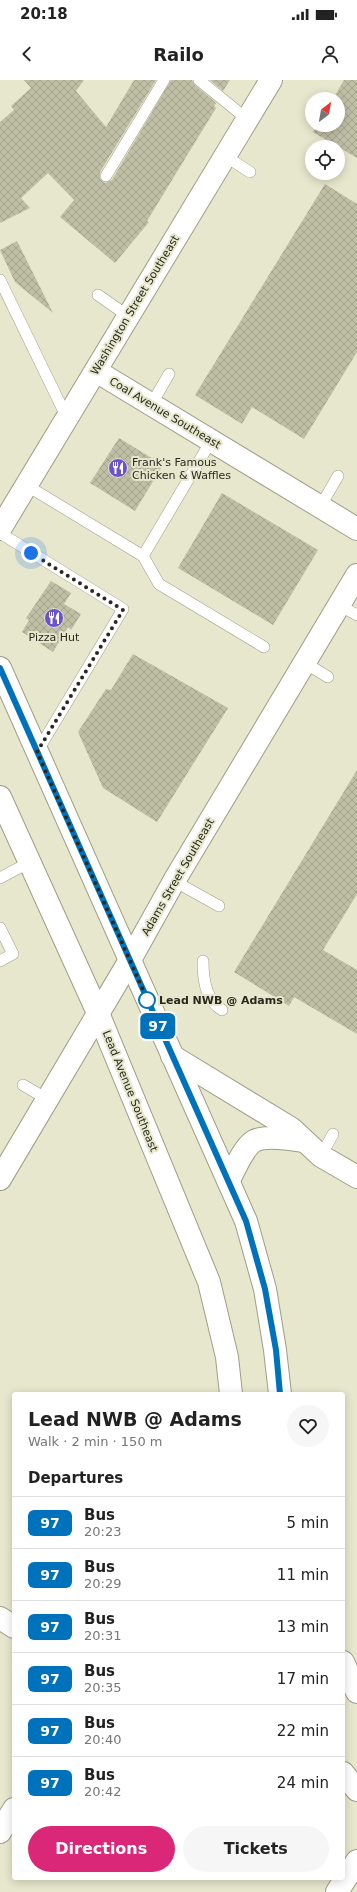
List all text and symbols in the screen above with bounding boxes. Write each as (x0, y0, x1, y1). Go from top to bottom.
text: 20:18 (20, 5, 68, 23)
icon: back (16, 43, 38, 65)
icon: person (319, 43, 341, 65)
text: Railo (153, 44, 204, 65)
north arrow (305, 92, 345, 132)
map controls (305, 92, 345, 180)
button: locate (305, 140, 345, 180)
street label: Washington Street Southeast (88, 232, 182, 377)
street label: Coal Avenue Southeast (107, 375, 224, 452)
place label: Frank's Famous Chicken & Waffles (132, 456, 231, 482)
restaurant icon: Frank's Famous Chicken & Waffles (107, 457, 129, 479)
your location (21, 543, 41, 563)
restaurant icon: Pizza Hut (43, 607, 65, 629)
place label: Pizza Hut (29, 631, 80, 644)
street label: Adams Street Southeast (139, 815, 217, 938)
marker: Lead NWB @ Adams (138, 991, 156, 1009)
place label: Lead NWB @ Adams (159, 994, 283, 1007)
line badge: 97 (140, 1013, 176, 1039)
text: 97 (148, 1018, 168, 1034)
street label: Lead Avenue Southeast (100, 1028, 161, 1154)
button: heart (287, 1405, 329, 1447)
text: Lead NWB @ Adams (28, 1408, 242, 1430)
text: Walk · 2 min · 150 m (28, 1434, 162, 1449)
text: Departures (28, 1469, 123, 1487)
text: Bus (84, 1506, 115, 1524)
text: 5 min (286, 1514, 329, 1532)
text: 97 (40, 1515, 60, 1531)
text: 20:23 (84, 1524, 121, 1539)
text: Bus (84, 1558, 115, 1576)
text: 11 min (277, 1566, 329, 1584)
text: 97 (40, 1567, 60, 1583)
text: 20:29 (84, 1576, 121, 1591)
text: Bus (84, 1610, 115, 1628)
text: 13 min (277, 1618, 329, 1636)
text: 97 (40, 1619, 60, 1635)
text: 20:31 (84, 1628, 121, 1643)
text: Bus (84, 1662, 115, 1680)
text: 17 min (277, 1670, 329, 1688)
text: 97 (40, 1671, 60, 1687)
text: 20:35 (84, 1680, 121, 1695)
text: Bus (84, 1714, 115, 1732)
text: 22 min (277, 1722, 329, 1740)
text: 97 (40, 1723, 60, 1739)
text: 20:40 (84, 1732, 121, 1747)
text: Bus (84, 1766, 115, 1784)
text: 24 min (277, 1774, 329, 1792)
text: 97 (40, 1775, 60, 1791)
text: 20:42 (84, 1784, 121, 1799)
button: Directions (28, 1826, 175, 1872)
button: Tickets (183, 1826, 329, 1872)

